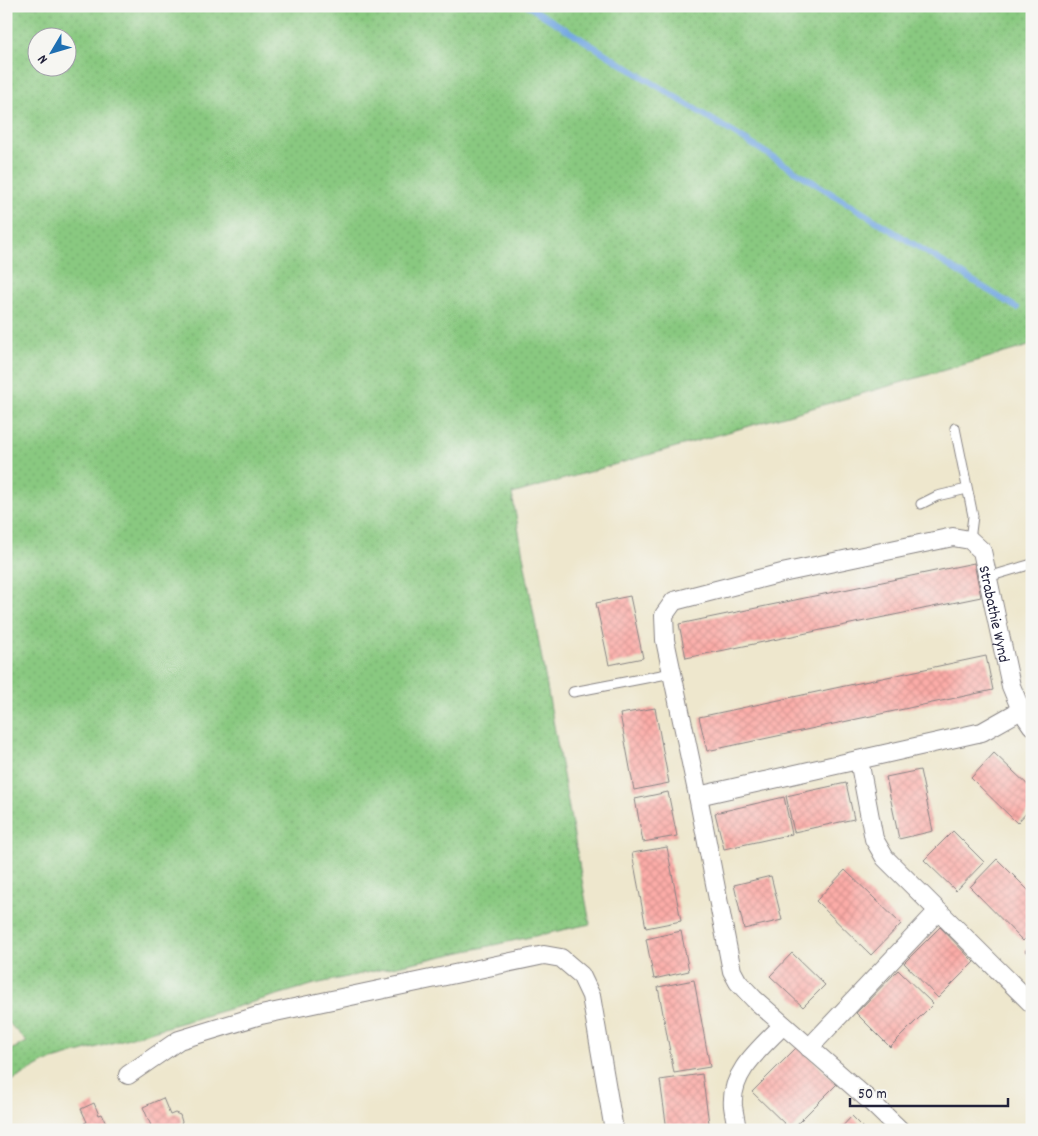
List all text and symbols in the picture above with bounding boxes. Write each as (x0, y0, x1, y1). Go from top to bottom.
north arrow (28, 28, 78, 78)
text: N (33, 50, 53, 68)
street label: Strabathie Wynd (971, 564, 1015, 665)
scale bar (850, 1076, 1008, 1108)
text: 50 m (858, 1084, 887, 1106)

